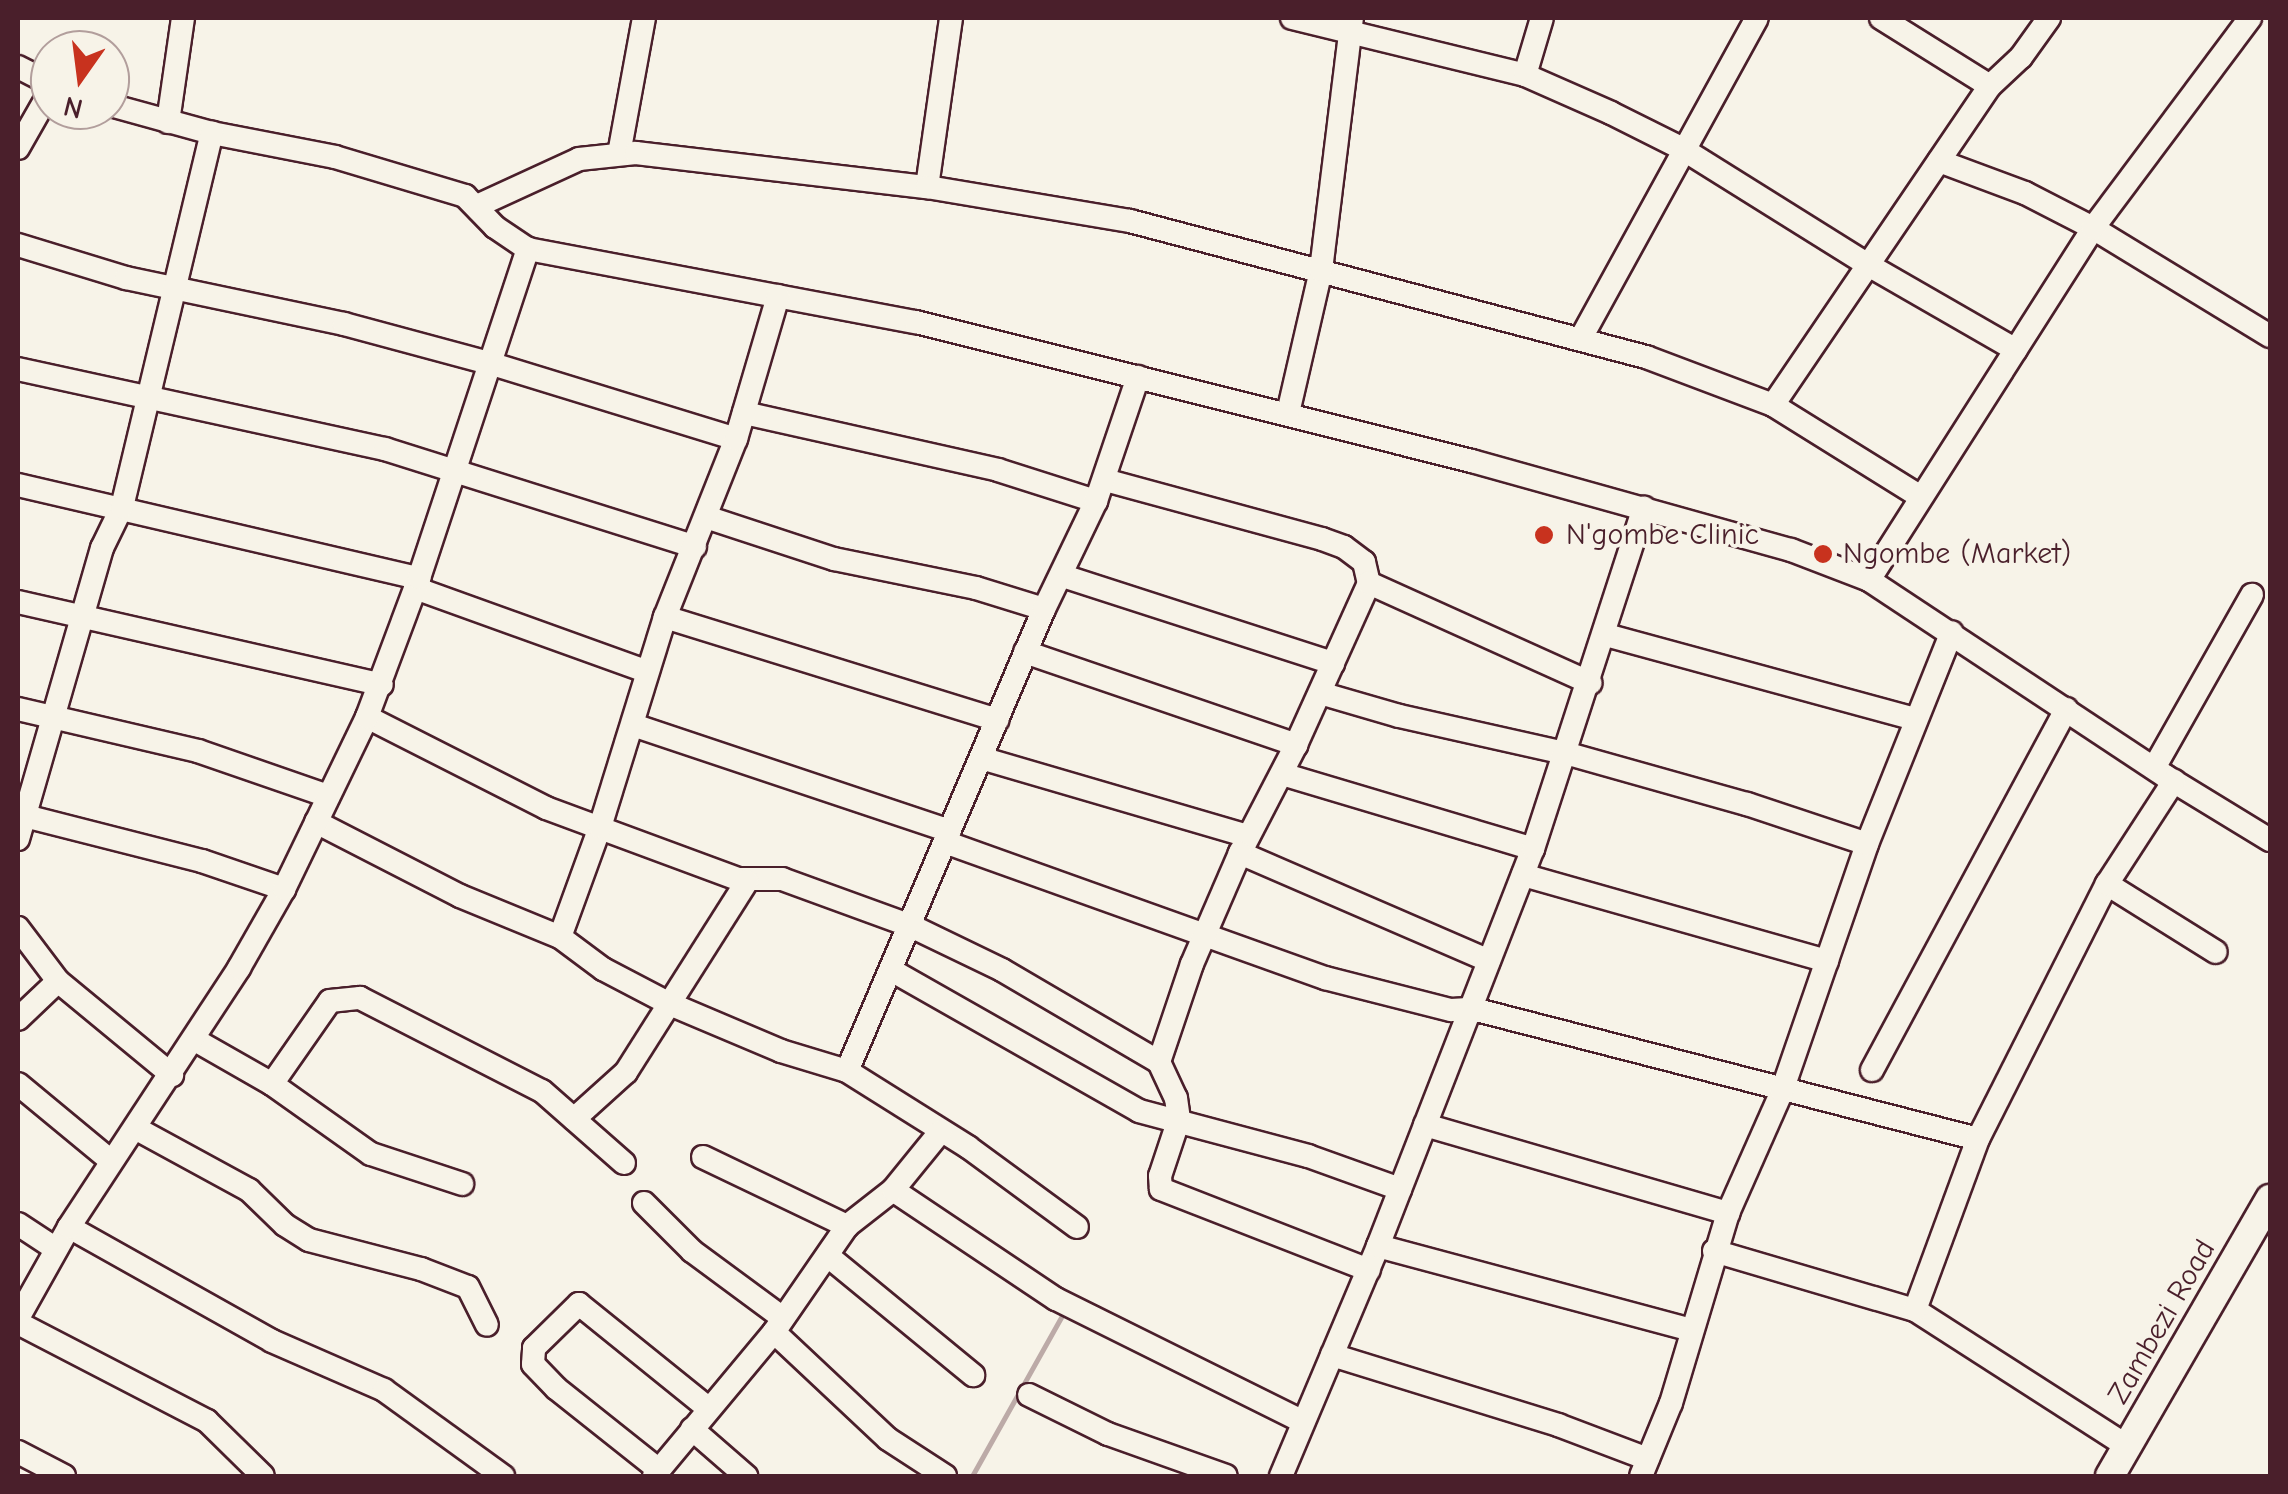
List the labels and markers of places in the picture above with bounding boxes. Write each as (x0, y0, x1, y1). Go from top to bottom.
place label: N'gombe Clinic (1566, 517, 1759, 553)
marker: N'gombe Clinic (1531, 522, 1557, 548)
place label: Ngombe (Market) (1843, 536, 2071, 572)
marker: Ngombe (Market) (1812, 543, 1834, 565)

